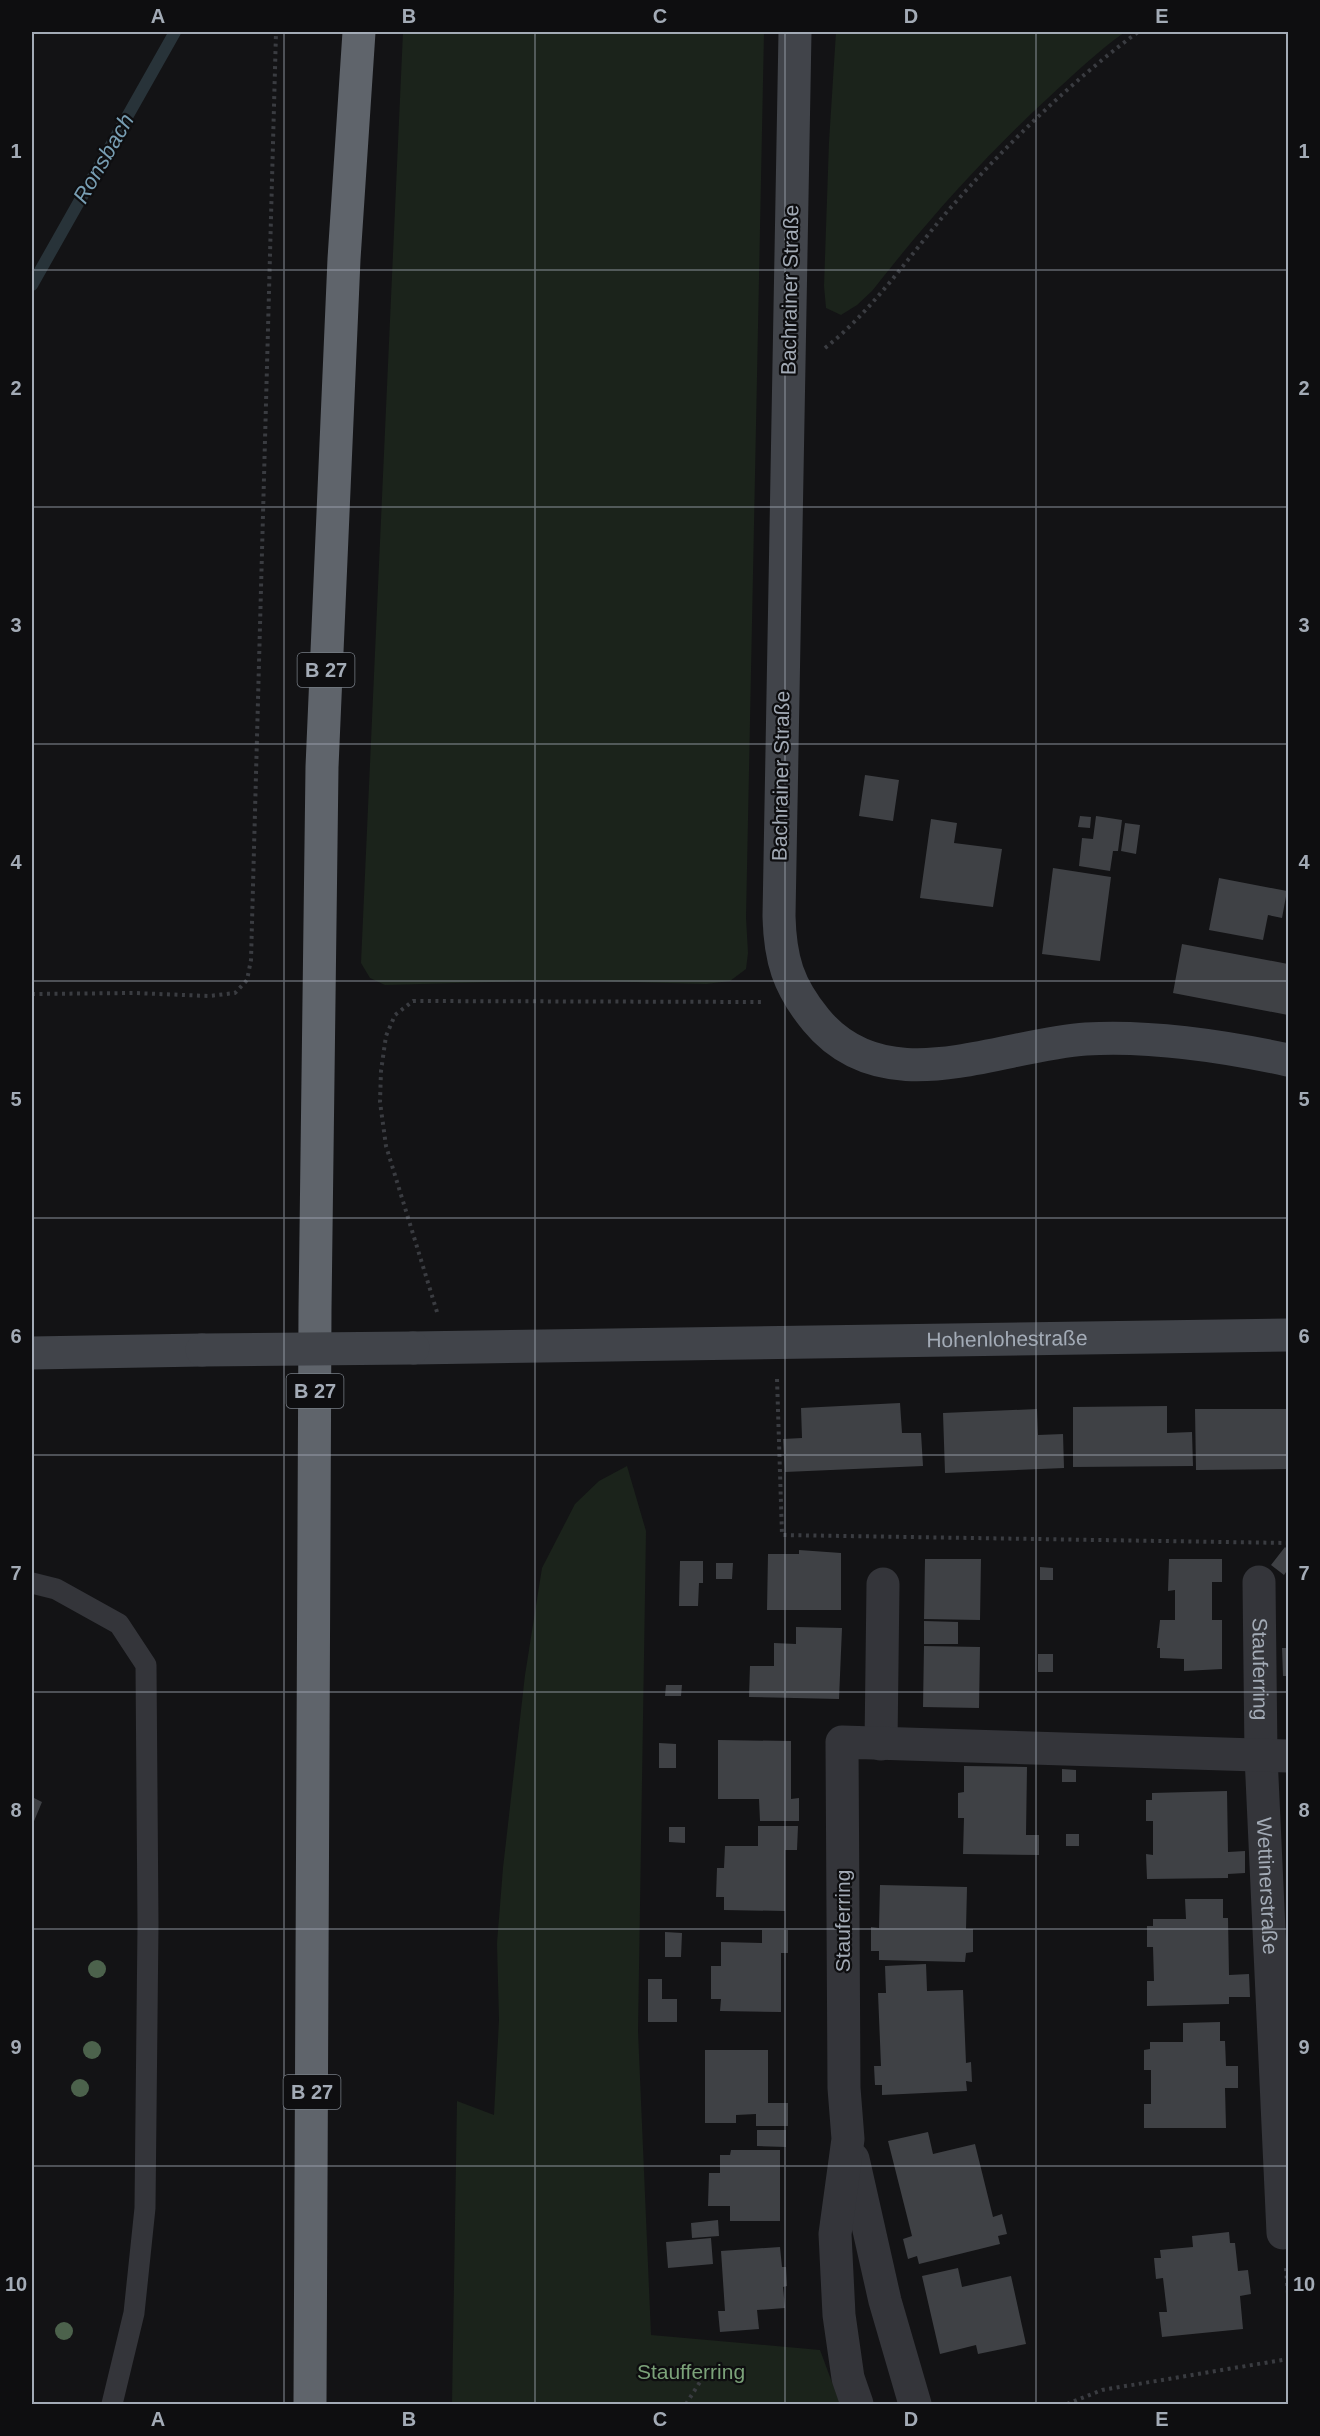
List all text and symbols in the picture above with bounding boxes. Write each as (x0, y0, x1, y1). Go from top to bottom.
text: A (151, 5, 165, 27)
text: B (402, 5, 416, 27)
text: C (653, 5, 667, 27)
text: D (904, 5, 918, 27)
text: E (1155, 5, 1169, 27)
water label: Ronsbach (68, 109, 139, 207)
text: 1 (10, 140, 22, 162)
text: 1 (1298, 140, 1310, 162)
street label: Bachrainer Straße (777, 205, 802, 375)
text: 2 (10, 377, 22, 399)
text: 2 (1298, 377, 1310, 399)
text: 3 (10, 614, 22, 636)
text: 3 (1298, 614, 1310, 636)
road number: B 27 (298, 653, 354, 687)
street label: Bachrainer Straße (768, 691, 793, 861)
text: 4 (10, 851, 22, 873)
text: 4 (1298, 851, 1310, 873)
text: 5 (10, 1088, 22, 1110)
text: 5 (1298, 1088, 1310, 1110)
text: 6 (10, 1325, 22, 1347)
text: 6 (1298, 1325, 1310, 1347)
street label: Hohenlohestraße (926, 1326, 1088, 1351)
road number: B 27 (286, 1374, 344, 1408)
text: 7 (10, 1562, 22, 1584)
text: 7 (1298, 1562, 1310, 1584)
street label: Stauferring (1248, 1617, 1273, 1721)
text: 8 (10, 1799, 22, 1821)
text: 8 (1298, 1799, 1310, 1821)
street label: Wettinerstraße (1253, 1817, 1282, 1955)
street label: Stauferring (831, 1870, 854, 1972)
text: 9 (10, 2036, 22, 2058)
text: 9 (1298, 2036, 1310, 2058)
road number: B 27 (284, 2075, 340, 2109)
text: 10 (5, 2273, 27, 2295)
text: 10 (1293, 2273, 1315, 2295)
park label: Staufferring (637, 2360, 745, 2383)
text: A (151, 2408, 165, 2430)
text: B (402, 2408, 416, 2430)
text: C (653, 2408, 667, 2430)
text: D (904, 2408, 918, 2430)
text: E (1155, 2408, 1169, 2430)

